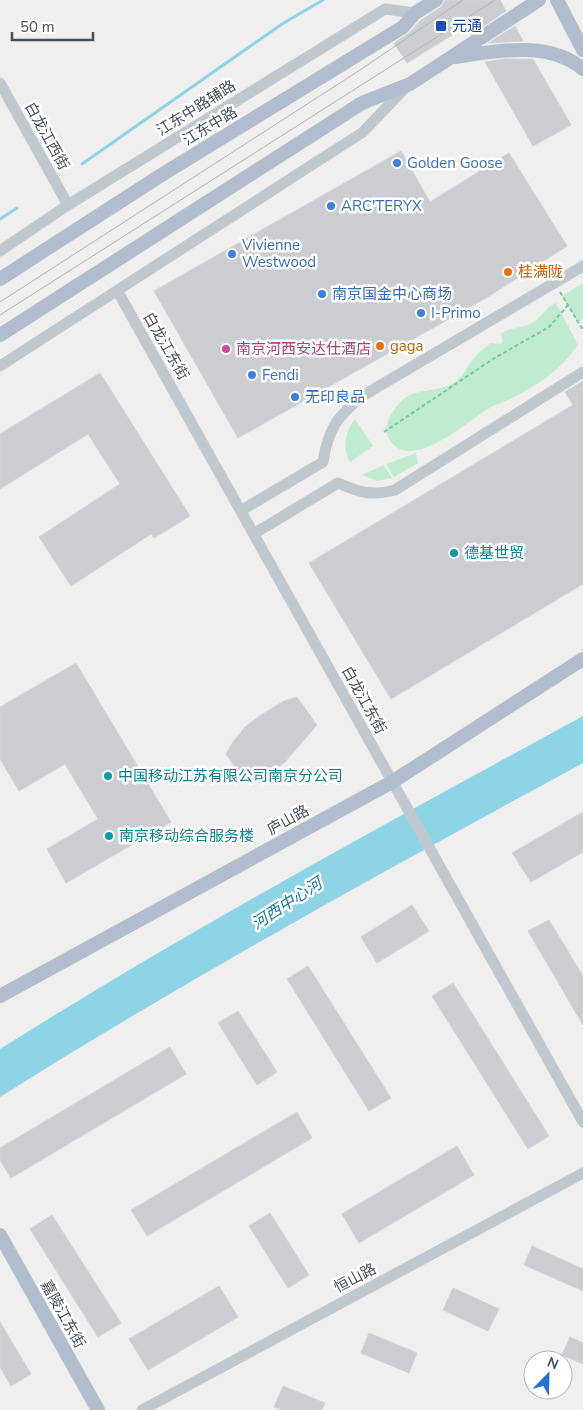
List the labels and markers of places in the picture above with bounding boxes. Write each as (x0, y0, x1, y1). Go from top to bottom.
place label: 元通 (452, 16, 482, 36)
marker: 元通 (434, 19, 448, 33)
place label: Golden Goose (407, 153, 502, 173)
marker: Golden Goose (391, 157, 403, 169)
place label: ARC'TERYX (341, 196, 422, 216)
marker: ARC'TERYX (325, 200, 337, 212)
place label: Vivienne Westwood (241, 235, 316, 272)
marker: Vivienne Westwood (226, 248, 238, 260)
place label: 桂满陇 (518, 262, 563, 282)
marker: 桂满陇 (502, 266, 514, 278)
place label: 南京国金中心商场 (332, 284, 452, 304)
marker: 南京国金中心商场 (316, 288, 328, 300)
place label: I-Primo (431, 303, 481, 323)
marker: I-Primo (415, 307, 427, 319)
place label: gaga (390, 336, 423, 356)
place label: 南京河西安达仕酒店 (236, 339, 371, 359)
marker: gaga (374, 340, 386, 352)
marker: 南京河西安达仕酒店 (220, 343, 232, 355)
place label: Fendi (262, 365, 299, 385)
marker: Fendi (246, 369, 258, 381)
place label: 无印良品 (305, 387, 365, 407)
marker: 无印良品 (289, 391, 301, 403)
place label: 德基世贸 (464, 543, 524, 563)
marker: 德基世贸 (448, 547, 460, 559)
place label: 中国移动江苏有限公司南京分公司 (118, 766, 343, 786)
marker: 中国移动江苏有限公司南京分公司 (102, 770, 114, 782)
place label: 南京移动综合服务楼 (119, 826, 254, 846)
marker: 南京移动综合服务楼 (103, 830, 115, 842)

